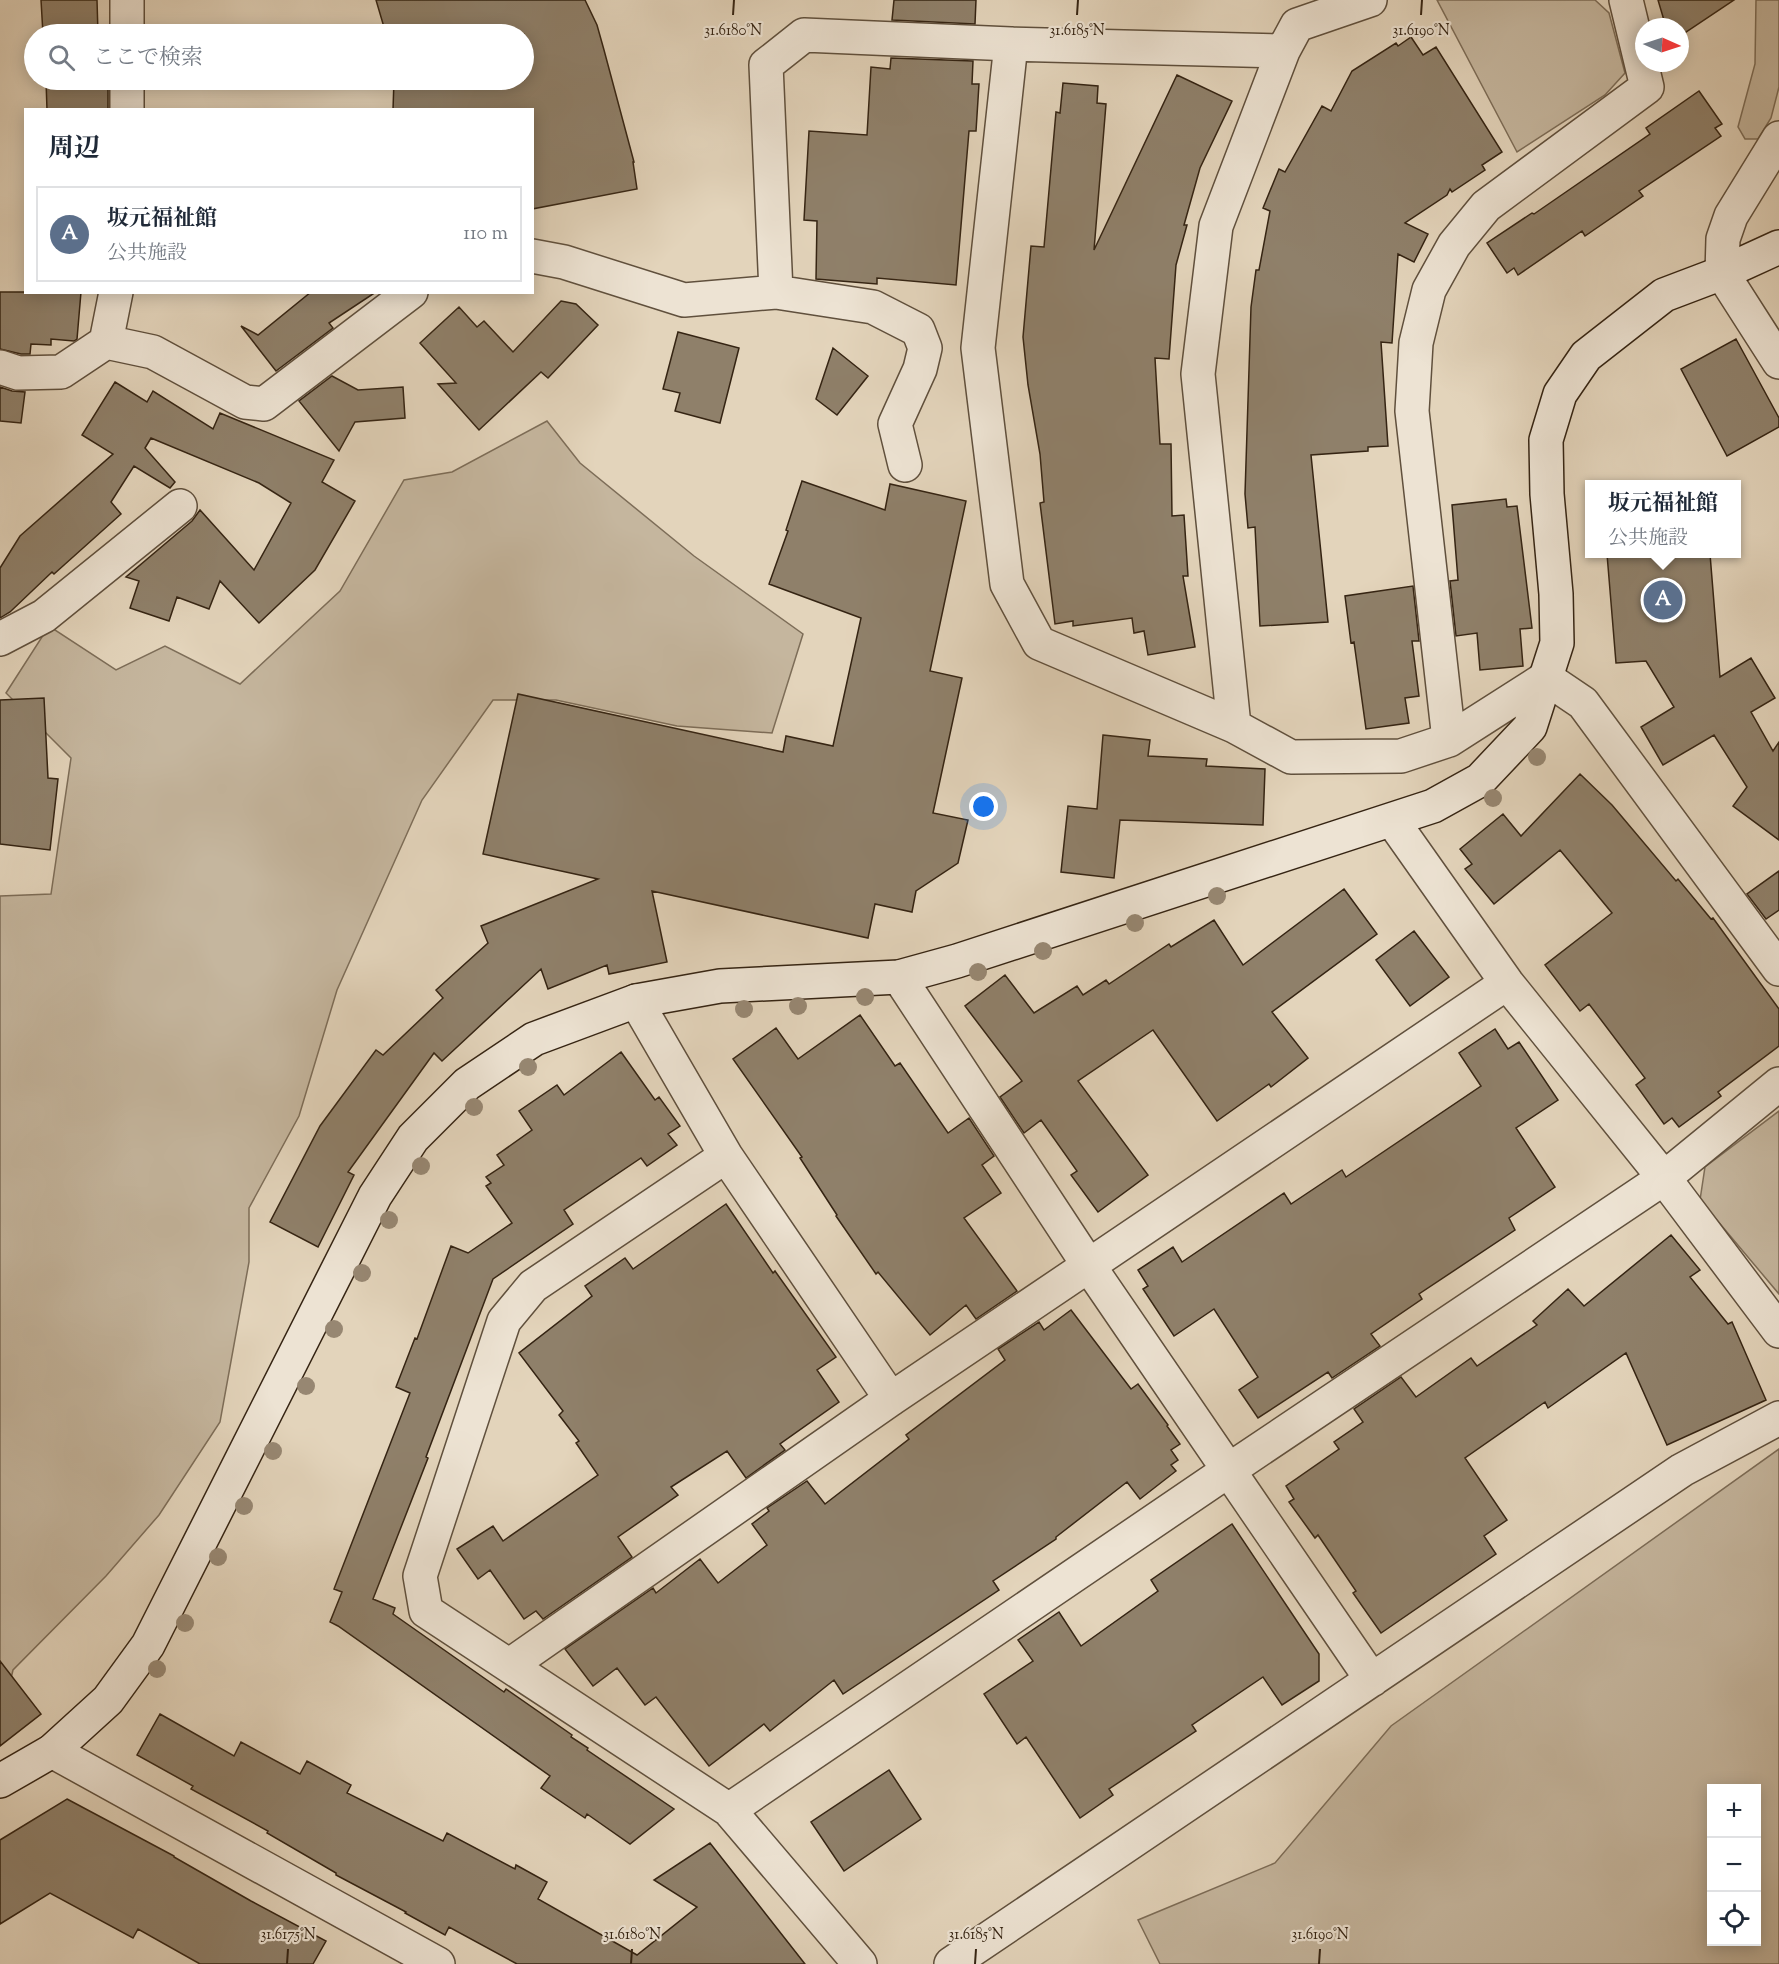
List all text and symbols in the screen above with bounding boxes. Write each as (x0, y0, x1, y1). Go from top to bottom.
north arrow (1635, 18, 1689, 72)
text: 31.6180°N (704, 21, 762, 42)
text: 31.6185°N (1049, 21, 1105, 42)
text: 31.6190°N (1392, 21, 1450, 42)
search box (24, 24, 534, 90)
icon: search (45, 41, 78, 74)
text: ここで検索 (93, 43, 203, 75)
text: 周辺 (48, 131, 100, 168)
text: 坂元福祉館 (107, 204, 217, 236)
text: A (61, 220, 78, 249)
text: 110 m (463, 220, 508, 249)
text: 公共施設 (107, 240, 187, 269)
popup (1585, 480, 1741, 558)
text: 坂元福祉館 (1608, 489, 1718, 521)
text: 公共施設 (1608, 525, 1688, 554)
pin: A (1644, 578, 1682, 622)
your location (969, 792, 998, 821)
map controls (1707, 1784, 1761, 1946)
button: + (1707, 1784, 1761, 1838)
button: − (1707, 1838, 1761, 1892)
button: locate (1707, 1892, 1761, 1946)
text: 31.6175°N (260, 1925, 316, 1946)
text: 31.6180°N (603, 1925, 661, 1946)
text: 31.6185°N (948, 1925, 1004, 1946)
text: 31.6190°N (1291, 1925, 1349, 1946)

